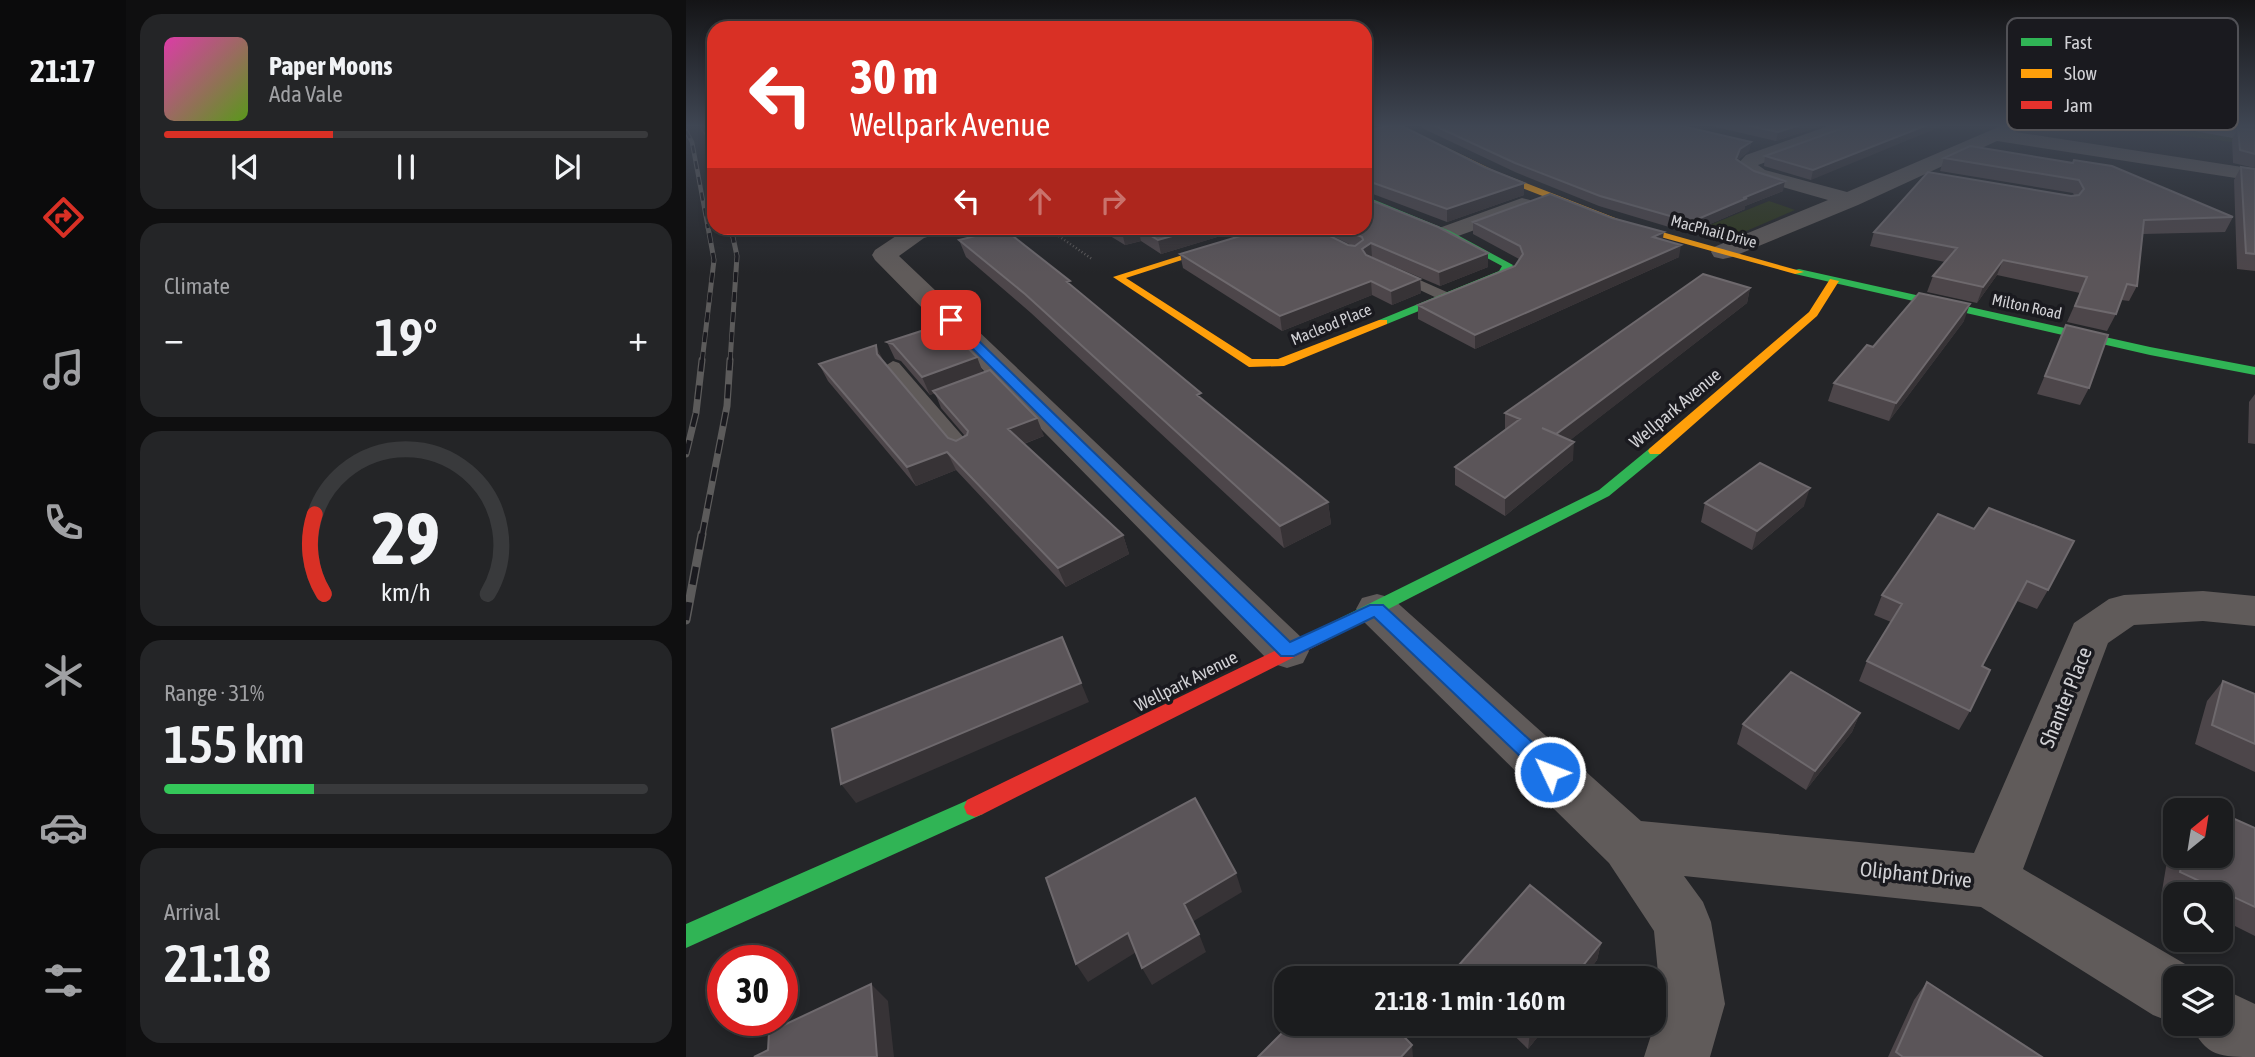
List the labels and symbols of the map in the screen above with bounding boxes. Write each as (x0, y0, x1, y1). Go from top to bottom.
legend (2007, 18, 2238, 130)
text: Fast (2064, 31, 2092, 53)
text: Slow (2064, 62, 2098, 84)
text: Jam (2064, 94, 2093, 116)
street label: MacPhail Drive (1669, 211, 1759, 251)
pin (921, 290, 981, 350)
street label: Milton Road (1990, 290, 2064, 322)
street label: Macleod Place (1288, 300, 1374, 348)
street label: Wellpark Avenue (1625, 364, 1725, 452)
street label: Shanter Place (2034, 643, 2096, 751)
street label: Wellpark Avenue (1131, 646, 1241, 716)
position arrow (1513, 735, 1587, 809)
north arrow (2163, 798, 2233, 868)
street label: Oliphant Drive (1859, 856, 1973, 892)
speed limit sign: 30 (707, 945, 798, 1036)

